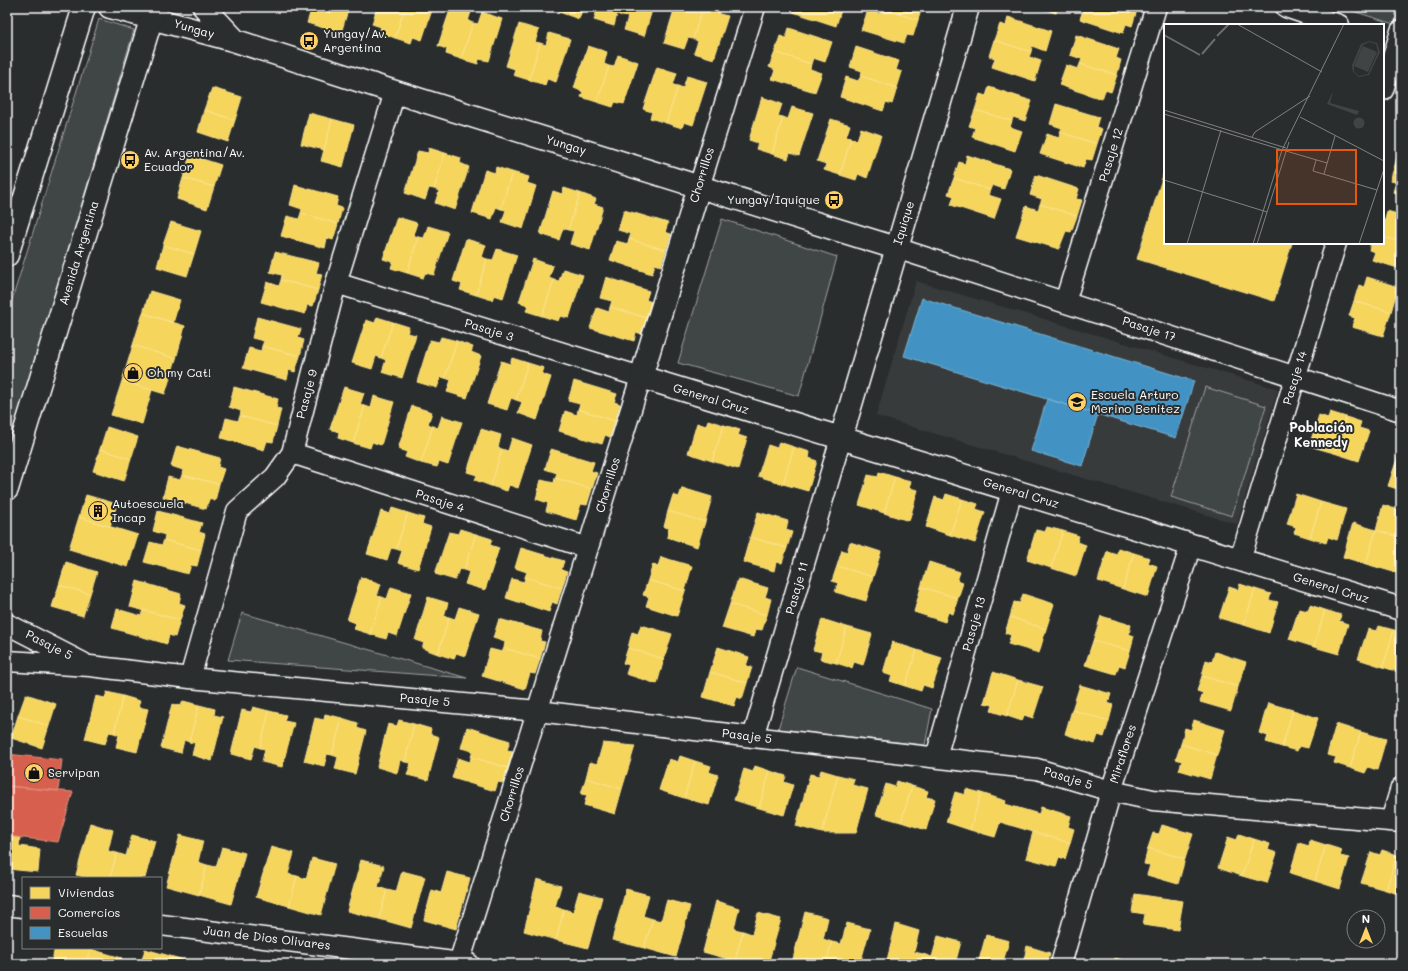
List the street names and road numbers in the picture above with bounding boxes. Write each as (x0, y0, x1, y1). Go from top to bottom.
street label: Yungay (172, 15, 217, 41)
street label: Pasaje 12 (1094, 126, 1126, 184)
street label: Yungay (544, 130, 589, 158)
street label: Chorrillos (685, 145, 717, 204)
street label: Avenida Argentina (55, 198, 102, 307)
street label: Iquique (889, 199, 917, 247)
street label: Pasaje 17 (1120, 312, 1178, 344)
street label: Pasaje 3 (463, 314, 516, 344)
street label: Pasaje 14 (1278, 349, 1310, 407)
street label: Pasaje 9 (292, 367, 320, 420)
street label: General Cruz (671, 379, 752, 417)
street label: Chorrillos (591, 455, 623, 514)
street label: General Cruz (981, 473, 1062, 511)
street label: Pasaje 4 (414, 485, 467, 515)
street label: Pasaje 11 (781, 559, 811, 616)
street label: General Cruz (1291, 568, 1372, 606)
street label: Pasaje 13 (958, 595, 988, 653)
street label: Pasaje 5 (23, 626, 76, 663)
street label: Pasaje 5 (399, 689, 451, 709)
street label: Miraflores (1105, 722, 1139, 785)
street label: Pasaje 5 (721, 724, 773, 746)
street label: Pasaje 5 (1042, 762, 1095, 792)
street label: Chorrillos (495, 764, 527, 823)
street label: Juan de Dios Olivares (203, 921, 332, 953)

